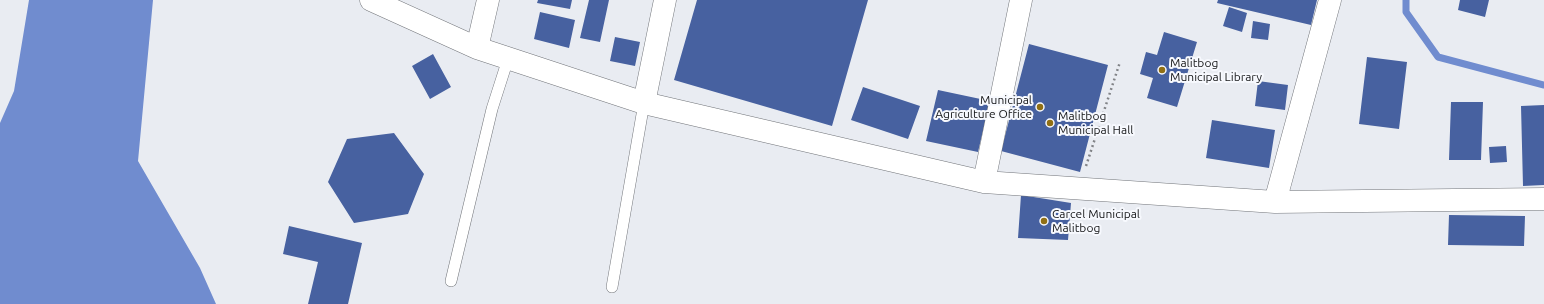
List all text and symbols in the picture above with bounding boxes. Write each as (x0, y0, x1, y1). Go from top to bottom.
place label: Malitbog Municipal Library (1170, 56, 1262, 84)
marker: Malitbog Municipal Library (1157, 65, 1167, 75)
place label: Municipal Agriculture Office (935, 93, 1032, 121)
marker: Municipal Agriculture Office (1035, 102, 1045, 112)
place label: Malitbog Municipal Hall (1058, 109, 1133, 137)
marker: Malitbog Municipal Hall (1045, 118, 1055, 128)
place label: Carcel Municipal Malitbog (1052, 207, 1140, 235)
marker: Carcel Municipal Malitbog (1039, 216, 1049, 226)

